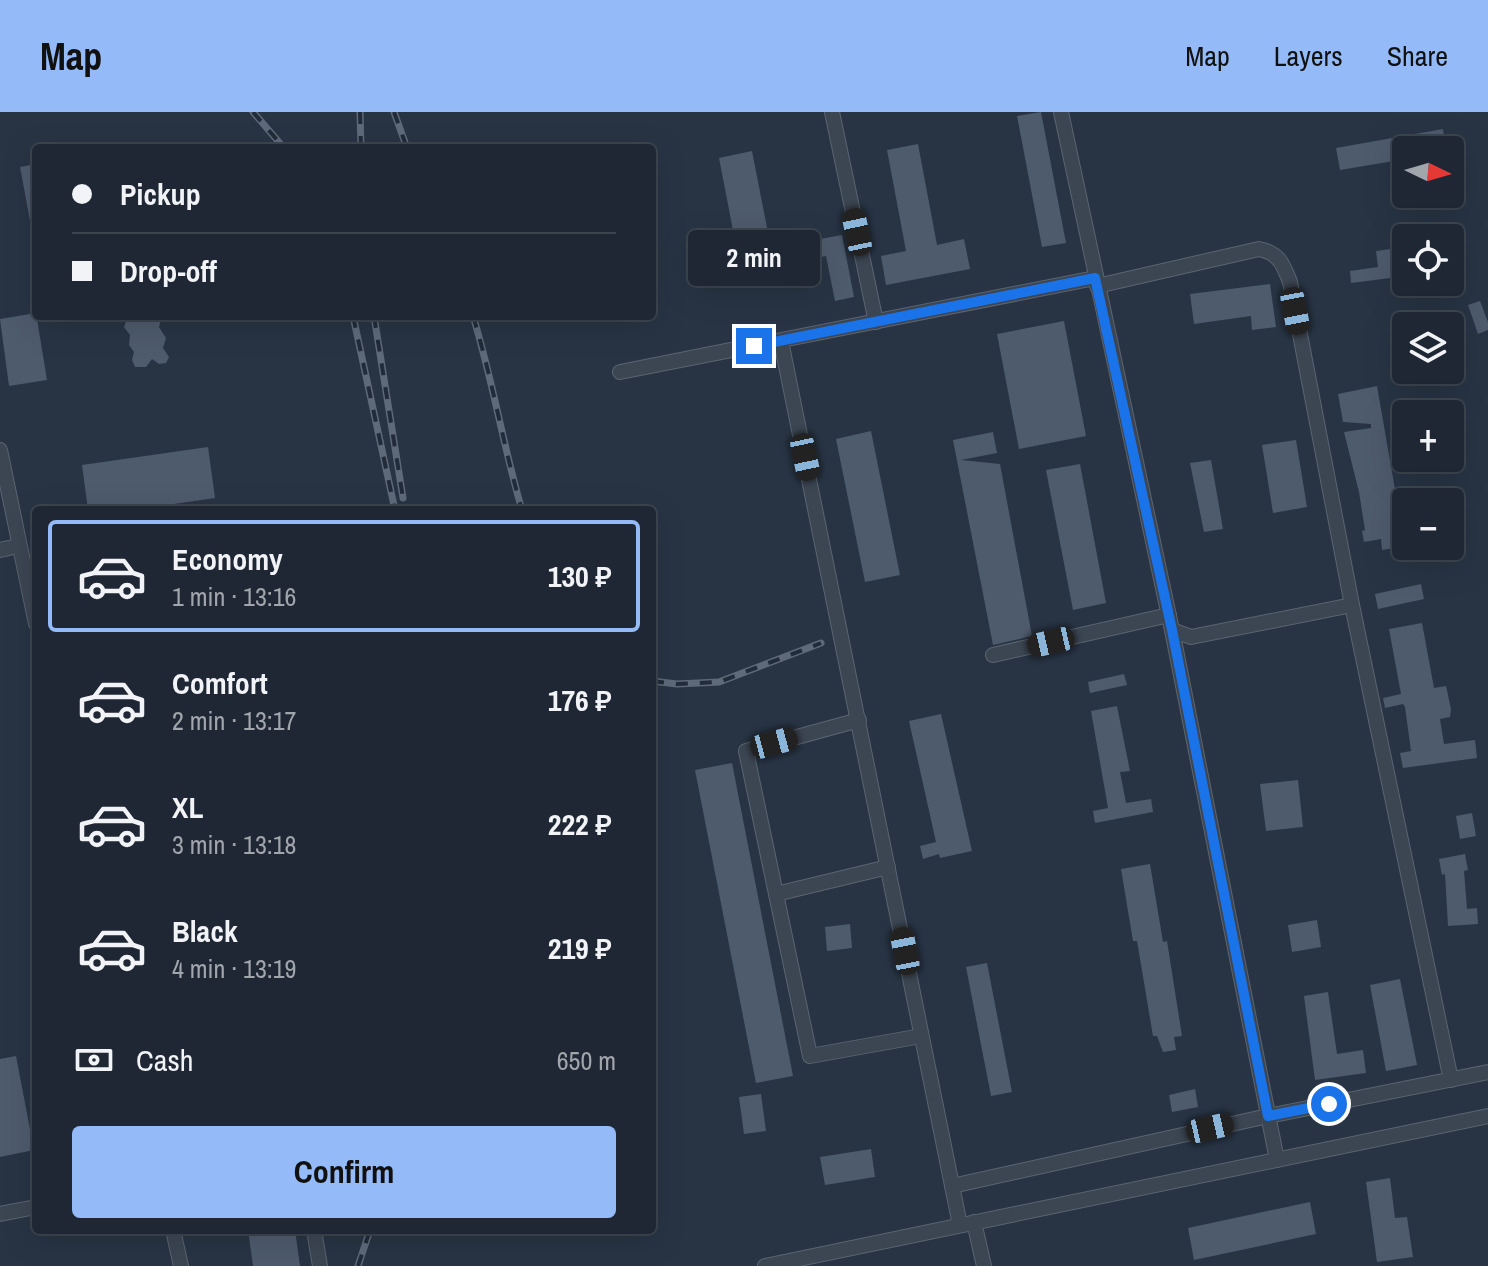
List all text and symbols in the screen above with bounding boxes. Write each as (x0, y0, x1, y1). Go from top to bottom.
text: Map (40, 31, 102, 82)
text: Map (1185, 37, 1230, 75)
text: Layers (1274, 37, 1343, 75)
text: Share (1387, 37, 1448, 75)
north arrow (1392, 136, 1464, 208)
map controls (1392, 136, 1464, 560)
text: Pickup (120, 174, 201, 214)
car (840, 206, 874, 258)
button: locate (1392, 224, 1464, 296)
callout: 2 min (688, 230, 820, 286)
text: 2 min (726, 240, 782, 275)
text: Drop-off (120, 251, 217, 291)
car (1279, 285, 1311, 337)
button: layers (1392, 312, 1464, 384)
route end (736, 328, 772, 364)
button: + (1392, 400, 1464, 472)
car (788, 431, 822, 483)
button: − (1392, 488, 1464, 560)
text: Economy (172, 539, 283, 579)
icon: car (76, 540, 148, 612)
text: 130 ₽ (548, 556, 612, 596)
text: 1 min · 13:16 (172, 579, 296, 614)
car (1025, 625, 1077, 659)
text: Comfort (172, 663, 268, 703)
icon: car (76, 664, 148, 736)
text: 176 ₽ (548, 680, 612, 720)
text: 2 min · 13:17 (172, 703, 296, 738)
car (748, 725, 800, 761)
text: XL (172, 787, 203, 827)
icon: car (76, 788, 148, 860)
text: 222 ₽ (548, 804, 612, 844)
text: 3 min · 13:18 (172, 827, 296, 862)
text: Black (172, 911, 238, 951)
icon: car (76, 912, 148, 984)
car (889, 925, 921, 977)
text: 219 ₽ (548, 928, 612, 968)
text: 4 min · 13:19 (172, 951, 296, 986)
icon: cash (72, 1038, 116, 1082)
text: Cash (136, 1040, 193, 1080)
text: 650 m (557, 1043, 616, 1078)
route start (1311, 1086, 1347, 1122)
car (1184, 1111, 1236, 1145)
button: Confirm (72, 1126, 616, 1218)

